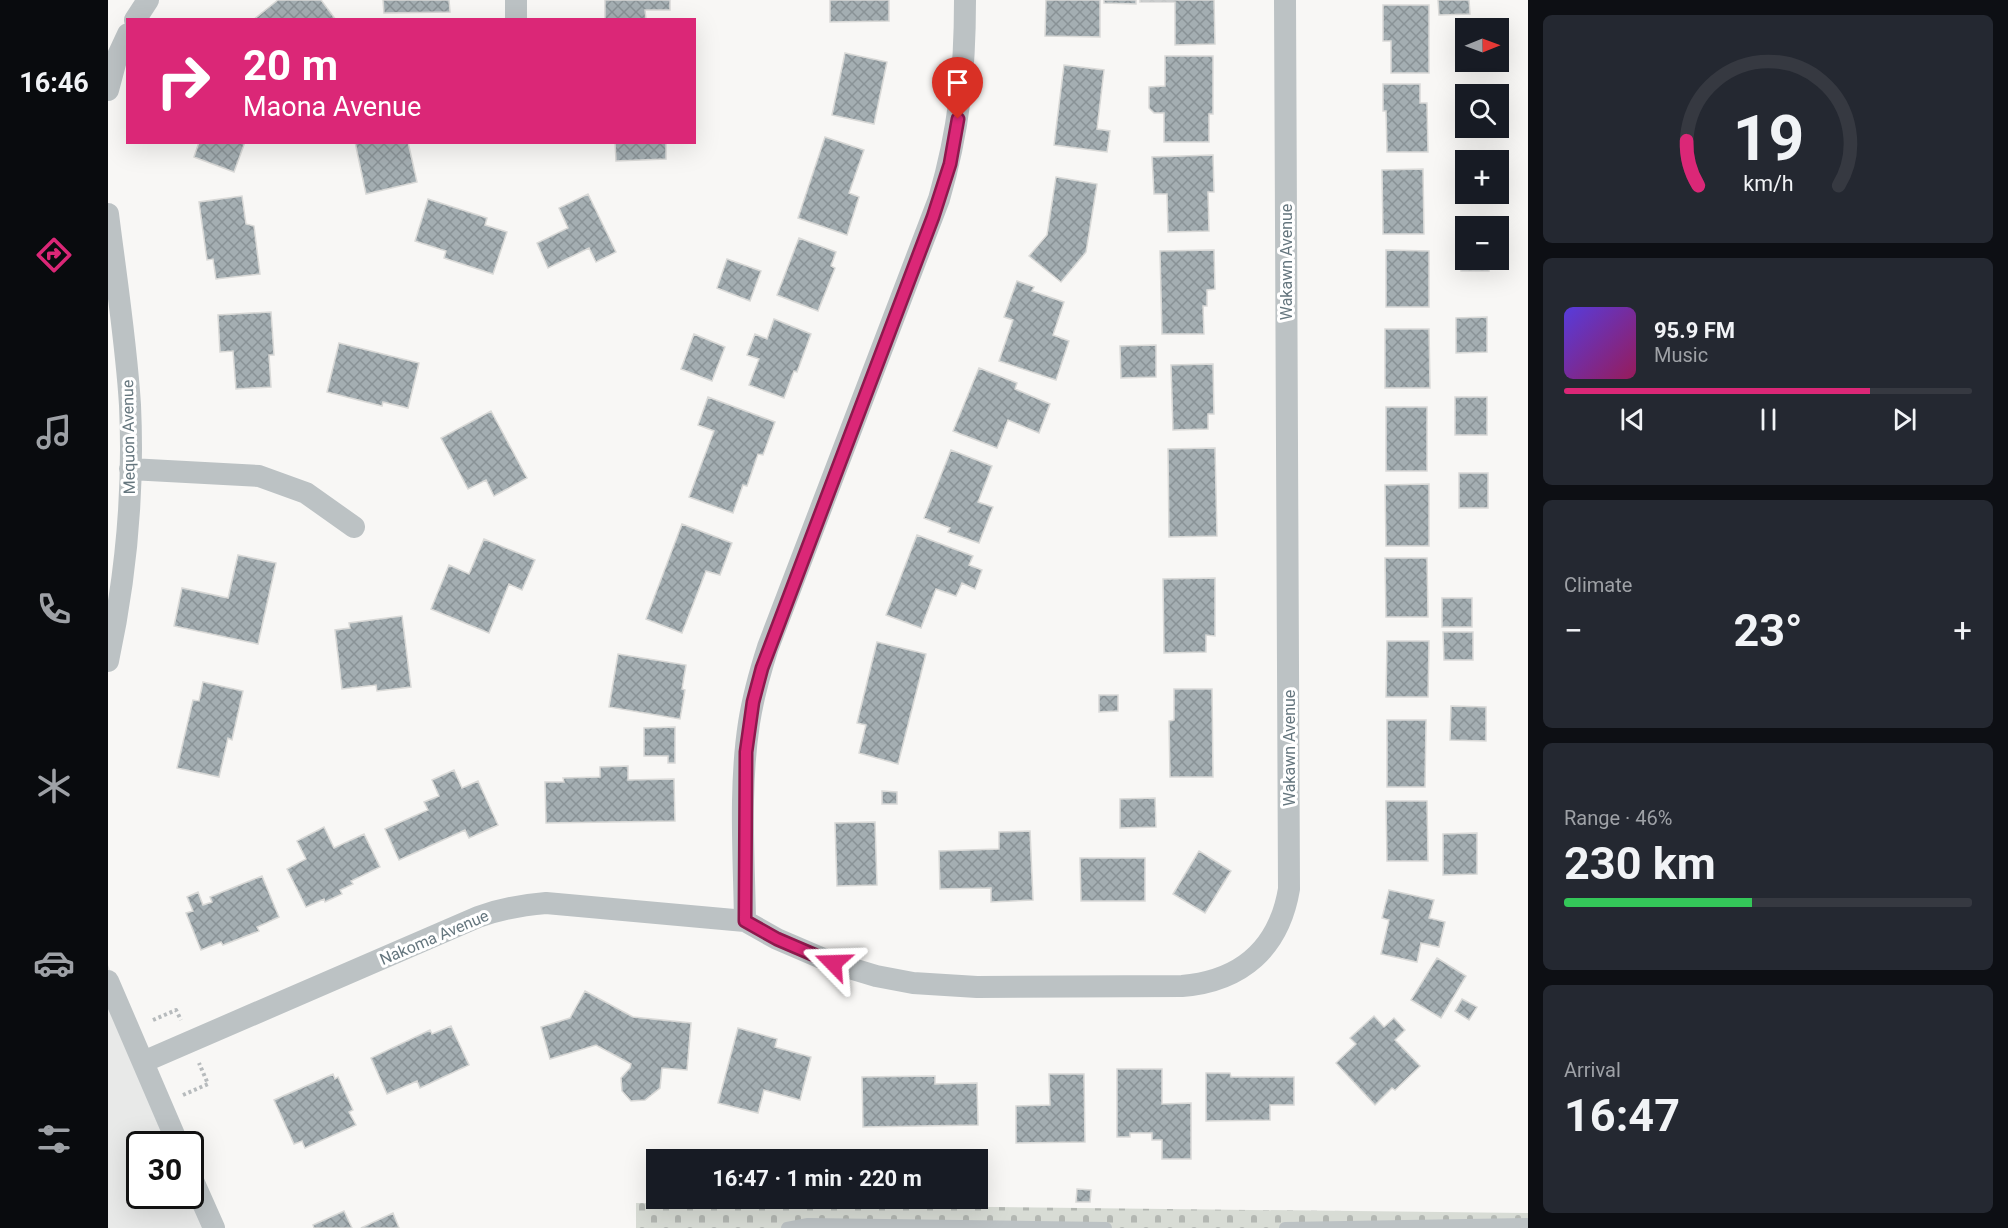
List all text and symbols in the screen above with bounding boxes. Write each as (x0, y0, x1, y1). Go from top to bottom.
north arrow (1455, 18, 1509, 72)
map controls (1455, 18, 1509, 270)
text: 20 m (243, 41, 338, 90)
icon: right (144, 42, 222, 120)
pin (932, 57, 983, 119)
icon: arrive (941, 66, 974, 99)
text: 16:46 (19, 67, 89, 99)
button: search (1455, 84, 1509, 138)
text: Maona Avenue (243, 91, 421, 123)
text: 19 (1732, 102, 1804, 175)
button: + (1455, 150, 1509, 204)
text: km/h (1743, 171, 1793, 196)
street label: Wakawn Avenue (1277, 204, 1296, 320)
button: − (1455, 216, 1509, 270)
icon: directions (33, 234, 75, 276)
text: 95.9 FM (1654, 318, 1735, 343)
text: Music (1654, 343, 1708, 367)
street label: Mequon Avenue (118, 380, 139, 494)
icon: previous (1616, 403, 1649, 436)
icon: pause (1752, 403, 1785, 436)
icon: next (1888, 403, 1921, 436)
icon: music (33, 411, 75, 453)
text: Climate (1564, 573, 1632, 597)
icon: phone (33, 588, 75, 630)
text: 23° (1733, 604, 1803, 657)
text: − (1564, 611, 1583, 650)
text: + (1953, 611, 1972, 650)
street label: Wakawn Avenue (1280, 690, 1299, 806)
icon: climate (33, 765, 75, 807)
text: Range · 46% (1564, 806, 1672, 830)
text: 230 km (1564, 837, 1716, 890)
street label: Nakoma Avenue (377, 906, 491, 969)
position arrow (801, 931, 865, 995)
icon: car (33, 942, 75, 984)
text: Arrival (1564, 1058, 1621, 1082)
text: 16:47 (1564, 1089, 1680, 1142)
icon: filters (33, 1118, 75, 1160)
speed limit sign: 30 (126, 1131, 204, 1209)
text: 16:47 · 1 min · 220 m (712, 1166, 922, 1191)

